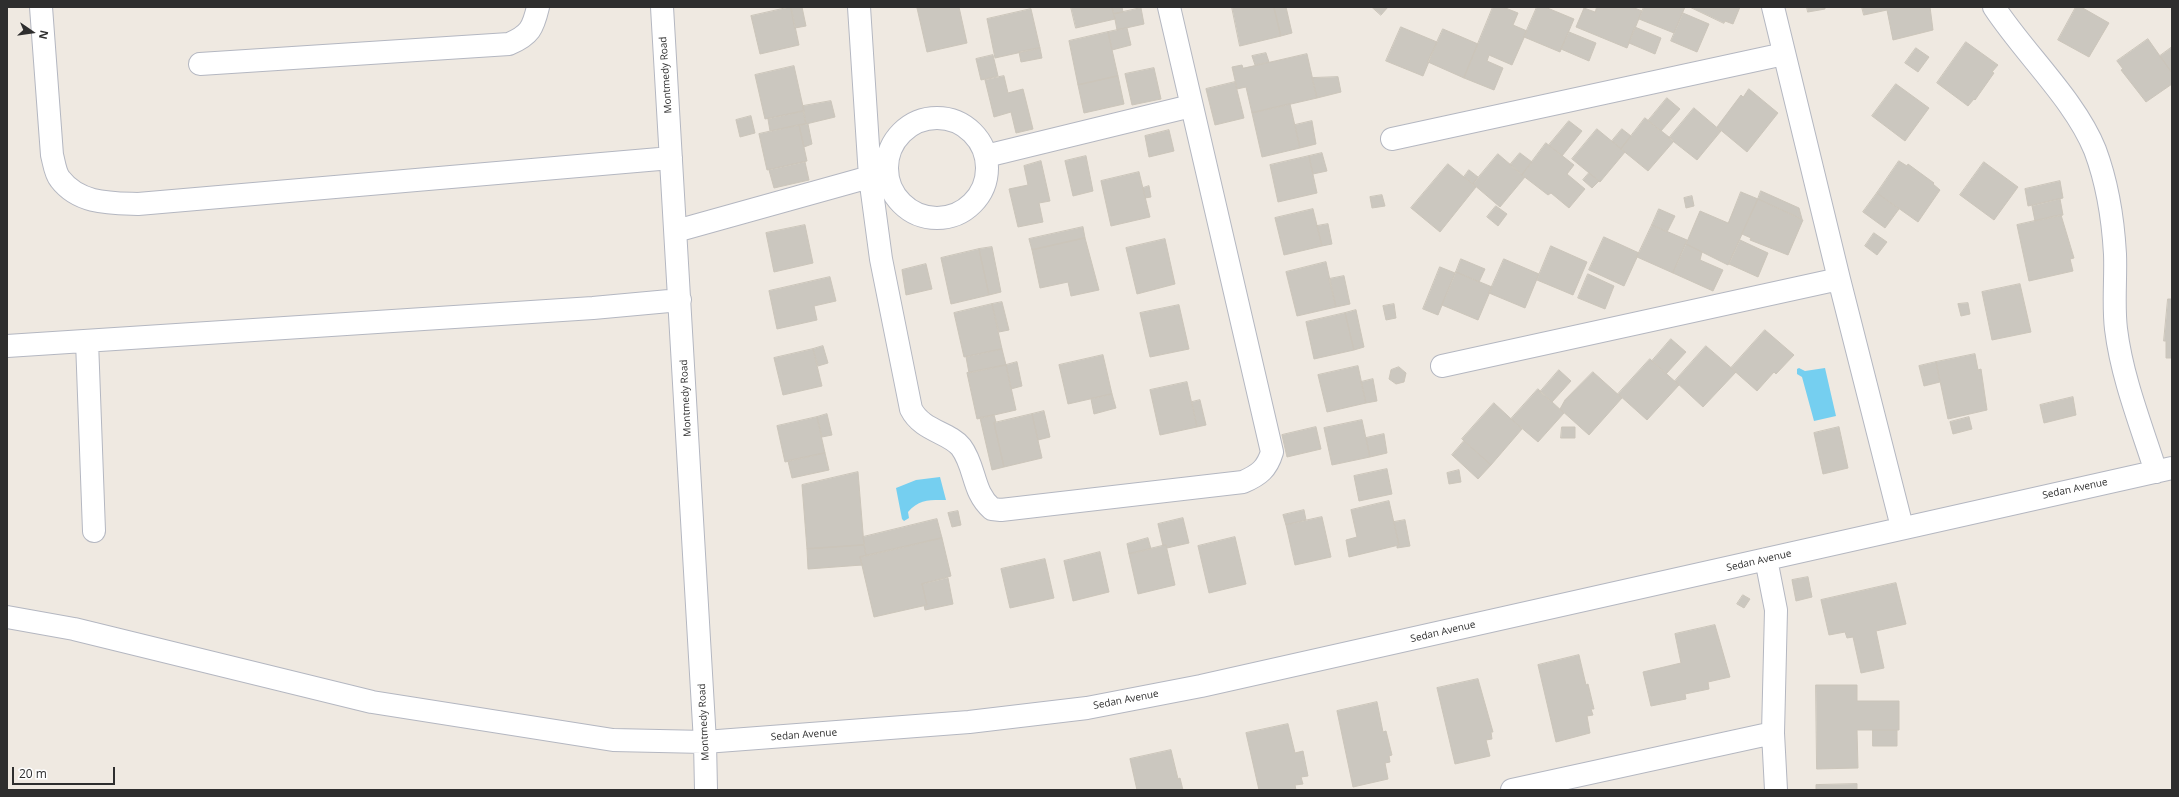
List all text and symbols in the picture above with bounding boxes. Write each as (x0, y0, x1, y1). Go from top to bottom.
north arrow (12, 12, 52, 52)
text: N (36, 29, 52, 41)
street label: Montmedy Road (657, 36, 675, 114)
street label: Montmedy Road (678, 359, 694, 437)
street label: Sedan Avenue (2041, 476, 2109, 502)
street label: Sedan Avenue (1725, 548, 1793, 574)
street label: Sedan Avenue (1409, 619, 1477, 645)
street label: Montmedy Road (696, 683, 712, 761)
street label: Sedan Avenue (1092, 688, 1160, 712)
street label: Sedan Avenue (771, 727, 837, 743)
scale bar (14, 759, 117, 785)
text: 20 m (19, 765, 47, 782)

